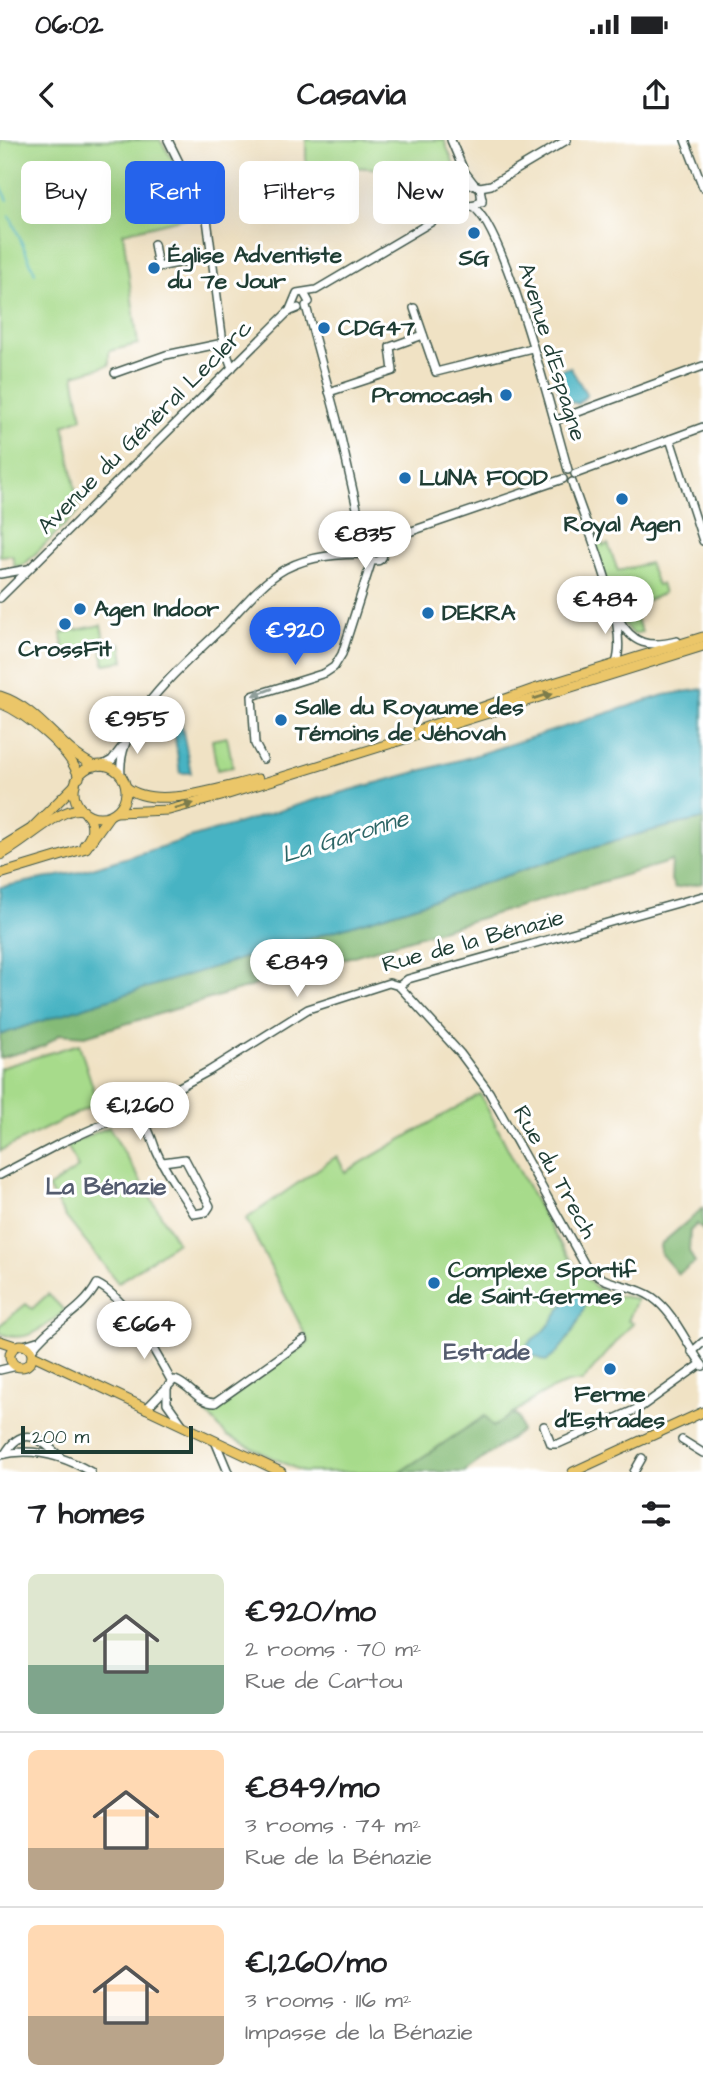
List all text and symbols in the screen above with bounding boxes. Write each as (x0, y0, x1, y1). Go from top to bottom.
text: 06:02 (35, 7, 103, 43)
text: Casavia (297, 72, 406, 117)
icon: back (28, 76, 66, 114)
icon: share (637, 76, 675, 114)
chip: Buy (21, 161, 111, 224)
chip: Rent (125, 161, 225, 224)
chip: Filters (239, 161, 359, 224)
chip: New (373, 161, 469, 224)
marker: SG (466, 225, 482, 241)
place label: Église Adventiste du 7e Jour (167, 239, 343, 297)
place label: SG (458, 242, 489, 274)
street label: Avenue d'Espagne (509, 259, 594, 445)
marker: Église Adventiste du 7e Jour (146, 260, 162, 276)
street label: Avenue du Général Leclerc (30, 312, 260, 542)
place label: CDG47 (338, 312, 416, 344)
marker: CDG47 (316, 320, 332, 336)
place label: Promocash (372, 379, 493, 411)
marker: Promocash (498, 387, 514, 403)
place label: LUNA FOOD (419, 462, 548, 494)
marker: LUNA FOOD (397, 470, 413, 486)
marker: Royal Agen (614, 491, 630, 507)
place label: Royal Agen (563, 508, 681, 542)
pin: €835 (324, 512, 406, 571)
text: €835 (334, 518, 396, 550)
pin: €484 (564, 576, 646, 636)
text: €484 (573, 583, 637, 615)
place label: Agen Indoor (94, 593, 219, 626)
place label: DEKRA (442, 597, 516, 629)
marker: Agen Indoor (72, 601, 88, 617)
marker: DEKRA (420, 605, 436, 621)
pin: €920 (254, 608, 336, 667)
text: €920 (265, 614, 325, 646)
marker: CrossFit (57, 616, 73, 632)
place label: CrossFit (18, 633, 113, 665)
one-way arrow (252, 687, 273, 698)
place label: Salle du Royaume des Témoins de Jéhovah (294, 691, 524, 749)
one-way arrow (533, 691, 554, 701)
pin: €955 (96, 696, 178, 756)
text: €955 (105, 703, 169, 735)
marker: Salle du Royaume des Témoins de Jéhovah (273, 712, 289, 728)
one-way arrow (173, 800, 195, 811)
water label: La Garonne (277, 801, 414, 872)
street label: Rue de la Bénazie (379, 901, 567, 981)
pin: €849 (256, 940, 338, 999)
text: €849 (266, 946, 328, 978)
pin: €1,260 (83, 1082, 197, 1142)
text: €1,260 (106, 1089, 174, 1121)
street label: Rue du Trech (505, 1100, 605, 1245)
district label: La Bénazie (45, 1170, 167, 1204)
place label: Complexe Sportif de Saint-Germes (447, 1254, 637, 1312)
marker: Complexe Sportif de Saint-Germes (426, 1275, 442, 1291)
pin: €664 (103, 1302, 185, 1361)
text: €664 (113, 1308, 175, 1340)
district label: Estrade (444, 1335, 530, 1369)
marker: Ferme d’Estrades (602, 1361, 618, 1377)
place label: Ferme d’Estrades (554, 1378, 666, 1436)
scale bar (21, 1423, 192, 1455)
text: 200 m (32, 1424, 89, 1451)
text: 7 homes (28, 1493, 145, 1535)
icon: filters (637, 1495, 675, 1533)
text: €920/mo (245, 1591, 376, 1633)
icon: home (84, 1602, 168, 1686)
text: 2 rooms · 70 m² (245, 1633, 421, 1665)
text: Rue de Cartou (245, 1665, 403, 1697)
text: €849/mo (245, 1767, 380, 1809)
icon: home (84, 1778, 168, 1862)
text: 3 rooms · 74 m² (245, 1809, 421, 1841)
text: Rue de la Bénazie (245, 1841, 432, 1873)
text: €1,260/mo (245, 1942, 387, 1984)
icon: home (84, 1953, 168, 2037)
text: 3 rooms · 116 m² (245, 1984, 412, 2016)
text: Impasse de la Bénazie (245, 2016, 473, 2048)

